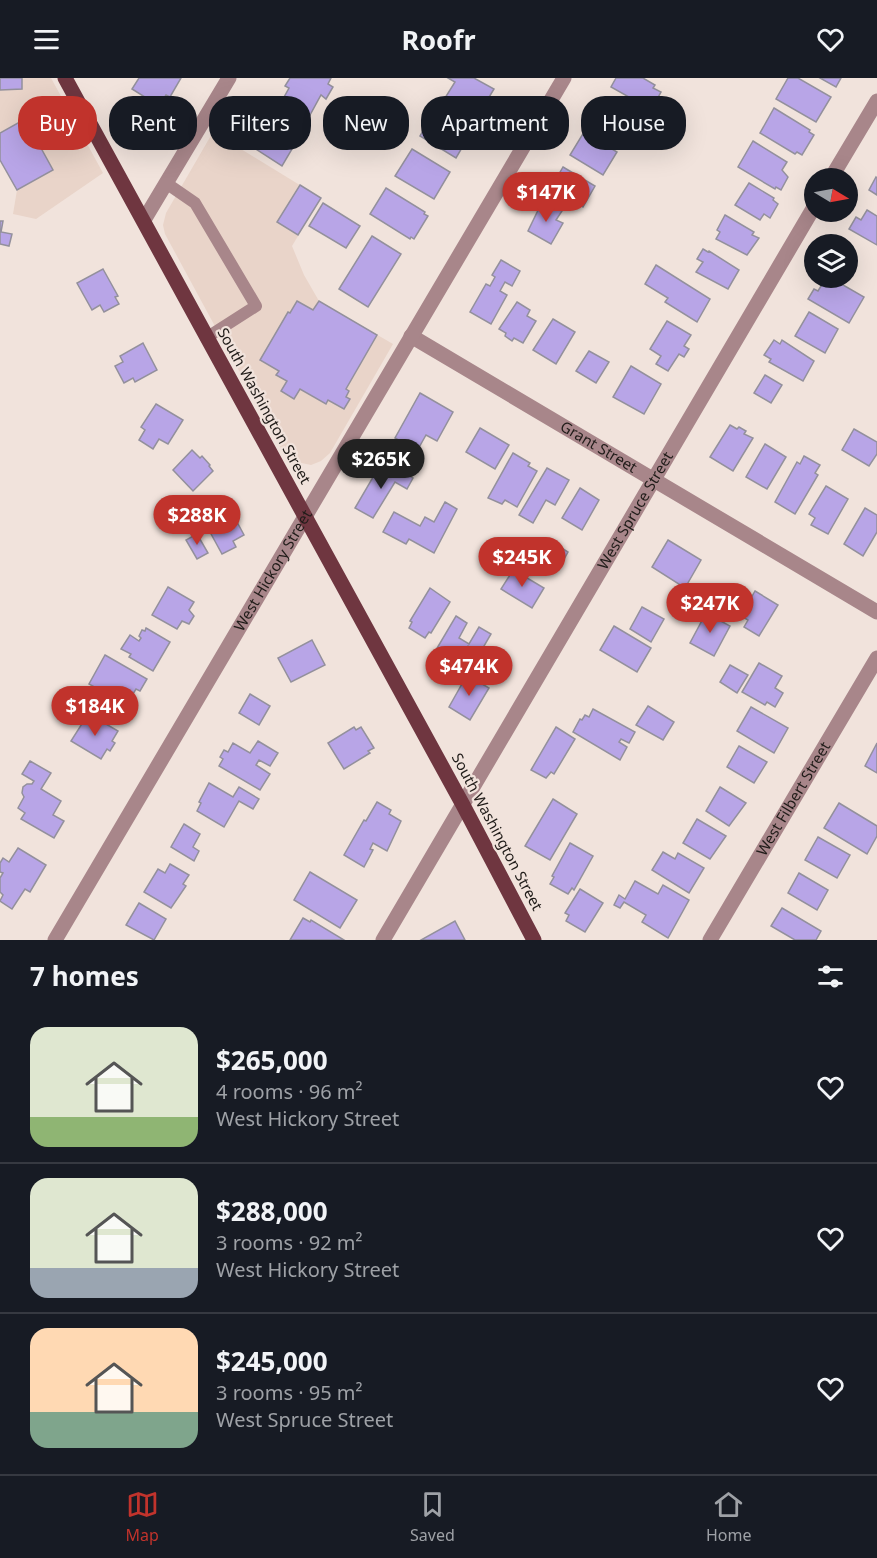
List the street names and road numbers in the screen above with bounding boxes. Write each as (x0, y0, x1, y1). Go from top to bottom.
street label: South Washington Street (214, 324, 316, 488)
street label: Grant Street (557, 416, 642, 477)
street label: West Spruce Street (592, 447, 677, 573)
street label: West Hickory Street (229, 505, 316, 634)
street label: West Filbert Street (751, 737, 835, 859)
street label: South Washington Street (448, 749, 548, 914)

